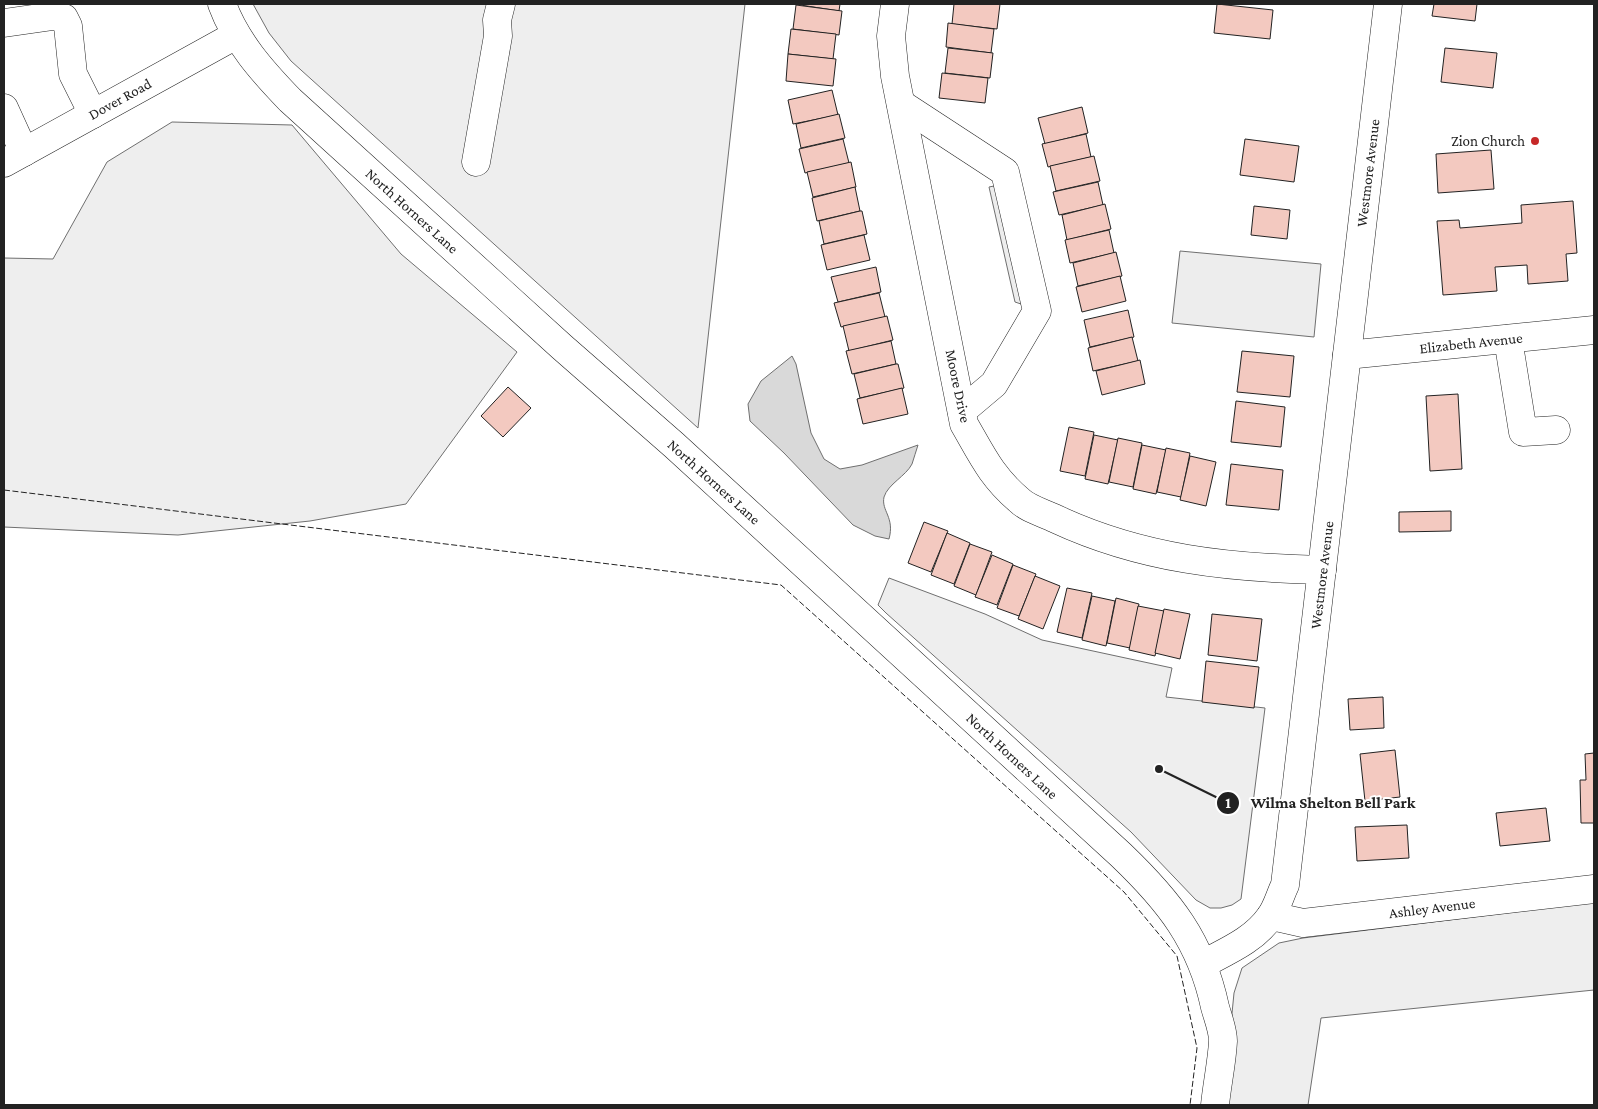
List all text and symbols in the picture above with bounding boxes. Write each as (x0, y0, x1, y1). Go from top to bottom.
street label: Dover Road (86, 75, 154, 123)
street label: Westmore Avenue (1353, 118, 1383, 228)
place label: Zion Church (1451, 133, 1525, 149)
marker: Zion Church (1529, 135, 1541, 147)
street label: North Horners Lane (363, 165, 462, 257)
street label: Elizabeth Avenue (1419, 330, 1524, 356)
street label: Moore Drive (942, 348, 974, 424)
street label: North Horners Lane (665, 436, 764, 528)
street label: Westmore Avenue (1307, 520, 1337, 630)
street label: North Horners Lane (963, 710, 1061, 803)
callout: Wilma Shelton Bell Park (1216, 787, 1425, 818)
text: Wilma Shelton Bell Park (1250, 794, 1416, 811)
text: 1 (1225, 795, 1231, 811)
street label: Ashley Avenue (1388, 895, 1477, 922)

